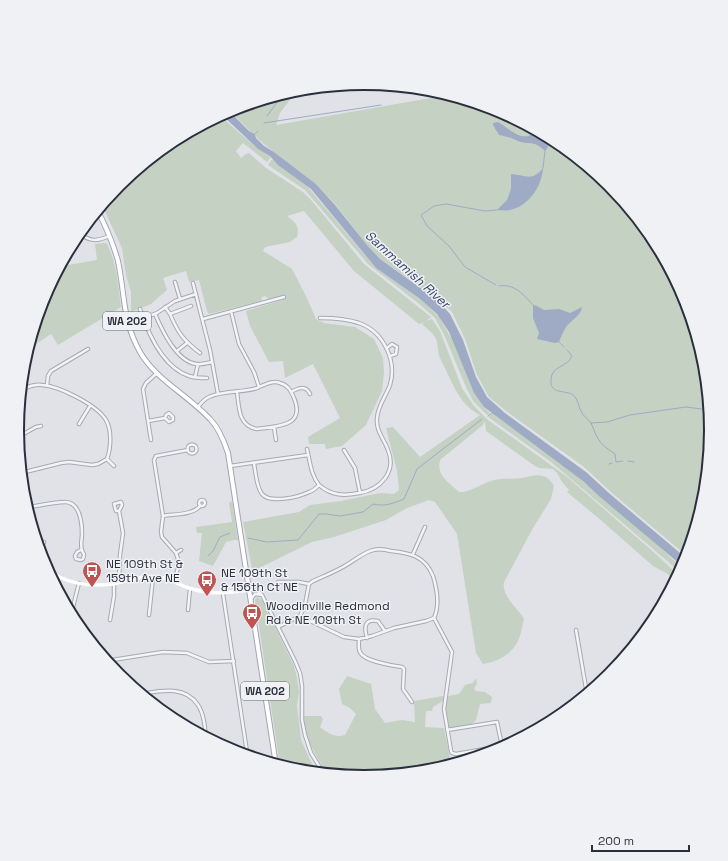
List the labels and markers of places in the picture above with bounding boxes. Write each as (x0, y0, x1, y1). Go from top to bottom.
place label: NE 109th St & 159th Ave NE (106, 556, 183, 586)
bus stop icon: NE 109th St & 159th Ave NE (81, 560, 103, 588)
place label: NE 109th St & 156th Ct NE (221, 565, 298, 595)
bus stop icon: NE 109th St & 156th Ct NE (196, 569, 218, 597)
place label: Woodinville Redmond Rd & NE 109th St (266, 598, 390, 628)
bus stop icon: Woodinville Redmond Rd & NE 109th St (241, 602, 263, 630)

